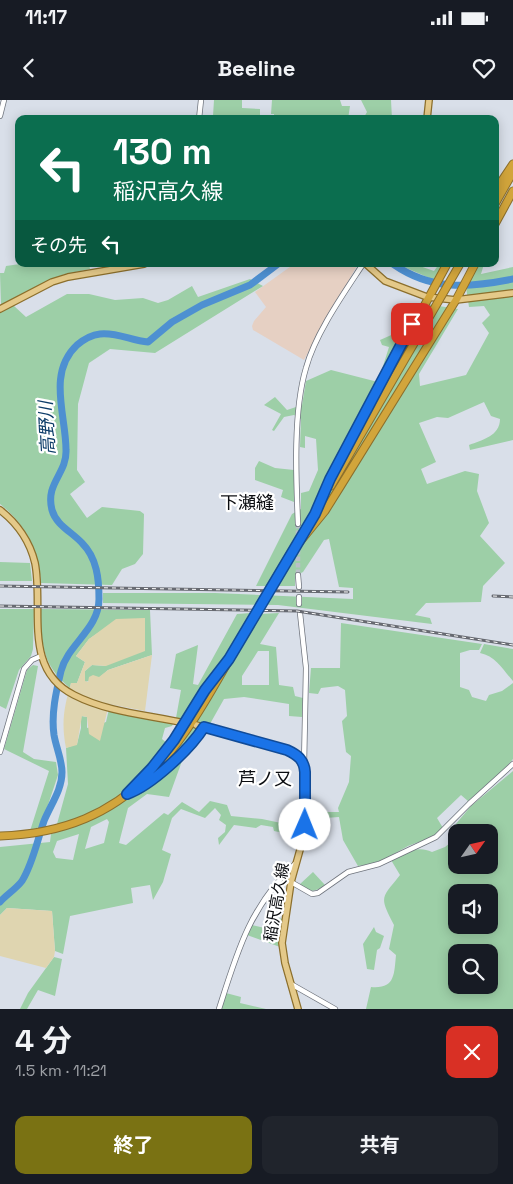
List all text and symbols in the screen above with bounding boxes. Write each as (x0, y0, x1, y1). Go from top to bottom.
text: 11:17 (25, 5, 67, 30)
icon: back (15, 54, 43, 82)
text: Beeline (218, 54, 295, 82)
icon: heart (470, 54, 498, 82)
text: 130 m (113, 130, 212, 174)
icon: left (30, 135, 95, 200)
text: 稲沢高久線 (113, 177, 223, 205)
icon: left (97, 230, 125, 258)
text: その先 (30, 233, 87, 258)
pin (391, 303, 433, 345)
icon: arrive (398, 310, 426, 338)
water label: 高野川 (33, 398, 59, 456)
district label: 下瀬縫 (220, 491, 274, 514)
district label: 芦ノ又 (238, 767, 292, 790)
position arrow (278, 798, 330, 850)
north arrow (448, 824, 498, 874)
map controls (448, 824, 498, 994)
street label: 稲沢高久線 (259, 861, 294, 943)
button: sound (448, 884, 498, 934)
button: search (448, 944, 498, 994)
text: 4 分 (15, 1021, 72, 1060)
button: close (446, 1026, 498, 1078)
text: 1.5 km · 11:21 (15, 1060, 107, 1081)
button: 終了 (15, 1116, 252, 1174)
button: 共有 (262, 1116, 498, 1174)

